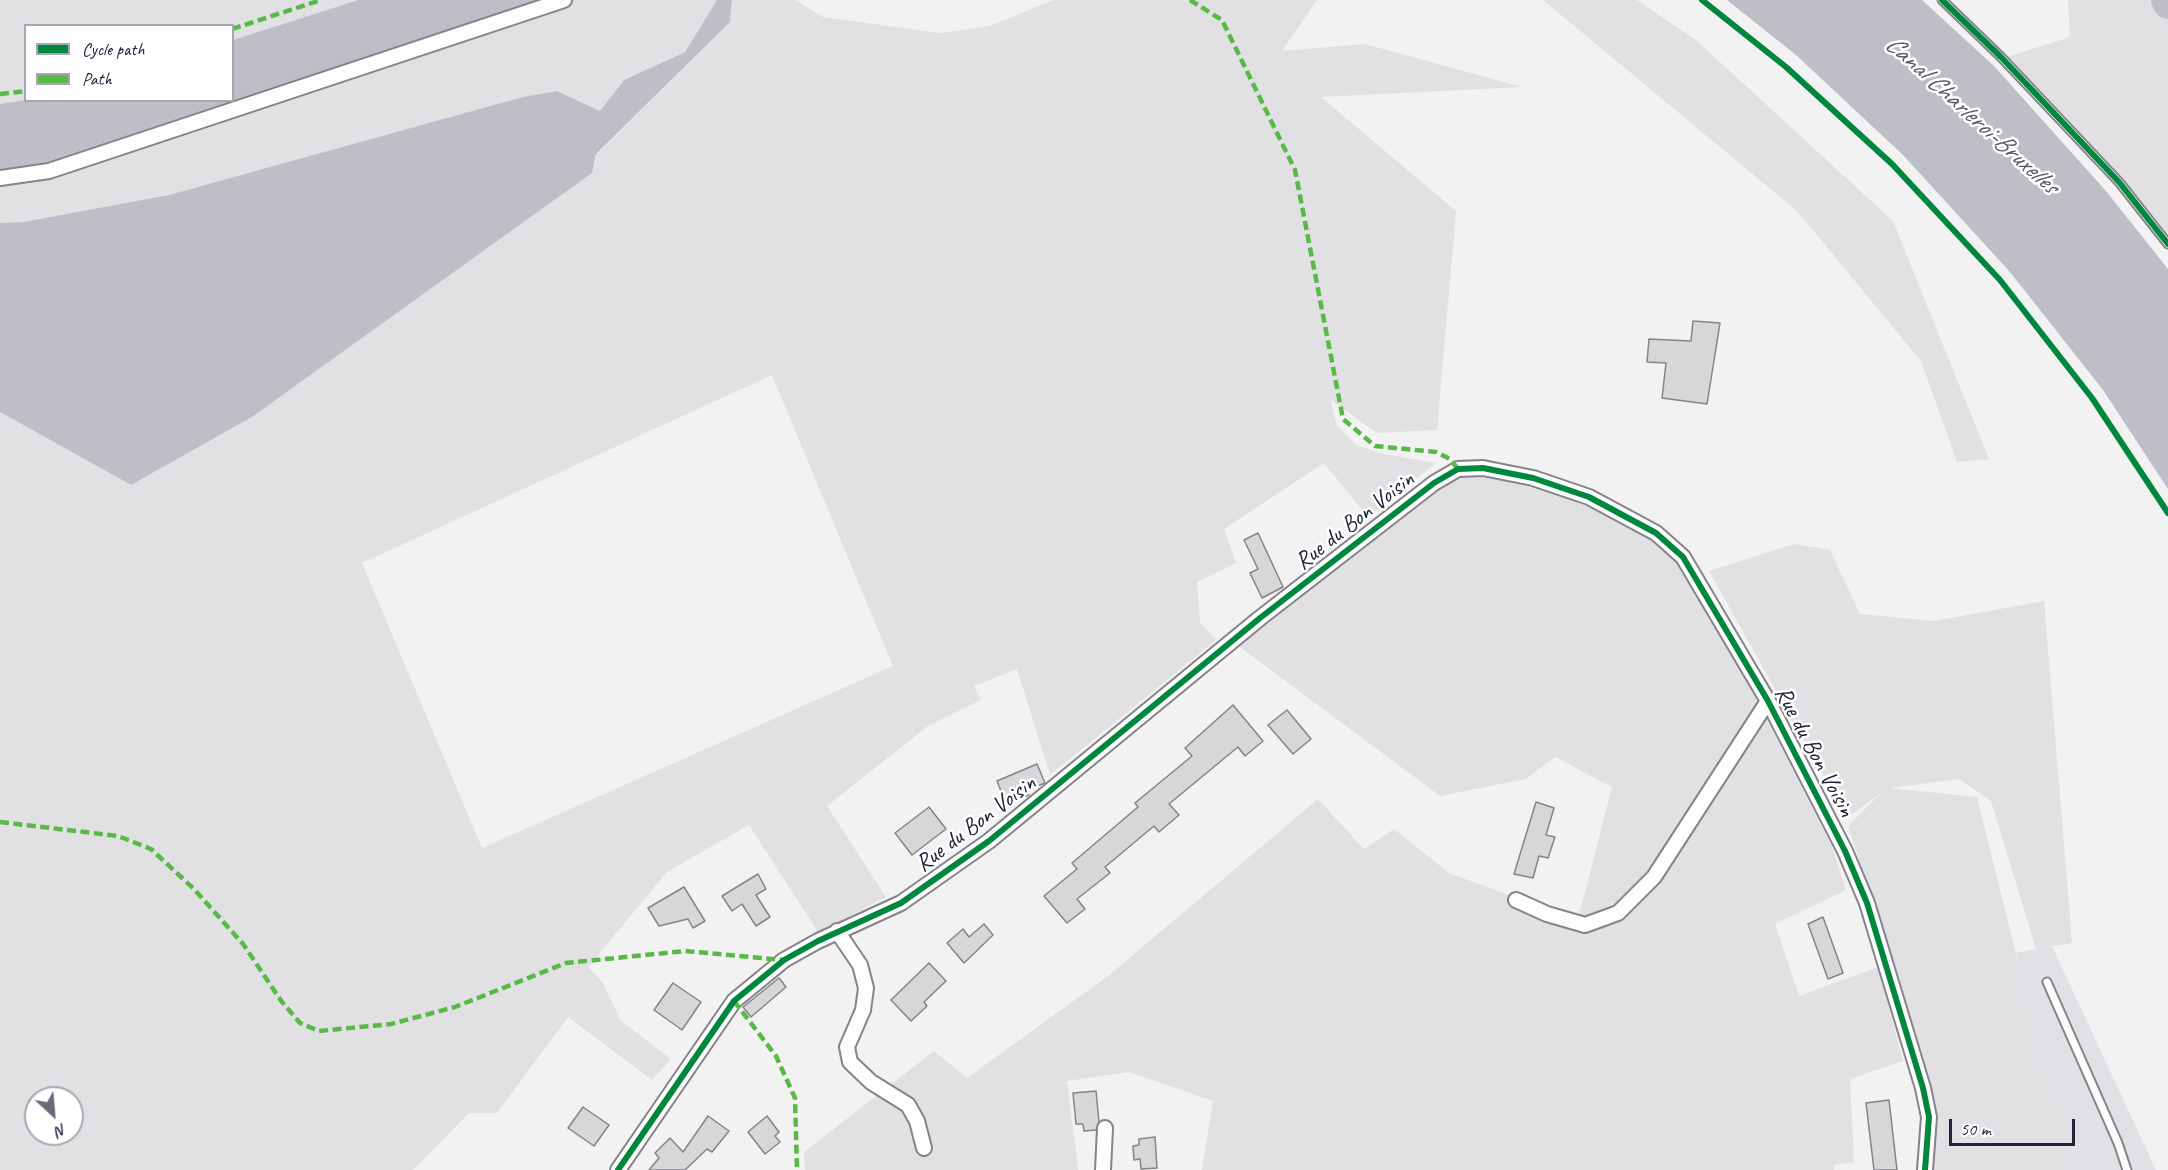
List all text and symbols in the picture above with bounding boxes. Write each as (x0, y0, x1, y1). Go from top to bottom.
legend (24, 24, 234, 102)
water label: Canal Charleroi-Bruxelles (1878, 29, 2064, 201)
text: Cycle path (82, 38, 144, 60)
text: Path (82, 68, 112, 90)
street label: Rue du Bon Voisin (1290, 465, 1420, 577)
street label: Rue du Bon Voisin (1768, 682, 1860, 822)
street label: Rue du Bon Voisin (910, 769, 1042, 879)
north arrow (24, 1086, 84, 1146)
scale bar (1952, 1107, 2078, 1145)
text: 50 m (1960, 1118, 1991, 1140)
text: N (52, 1119, 70, 1142)

